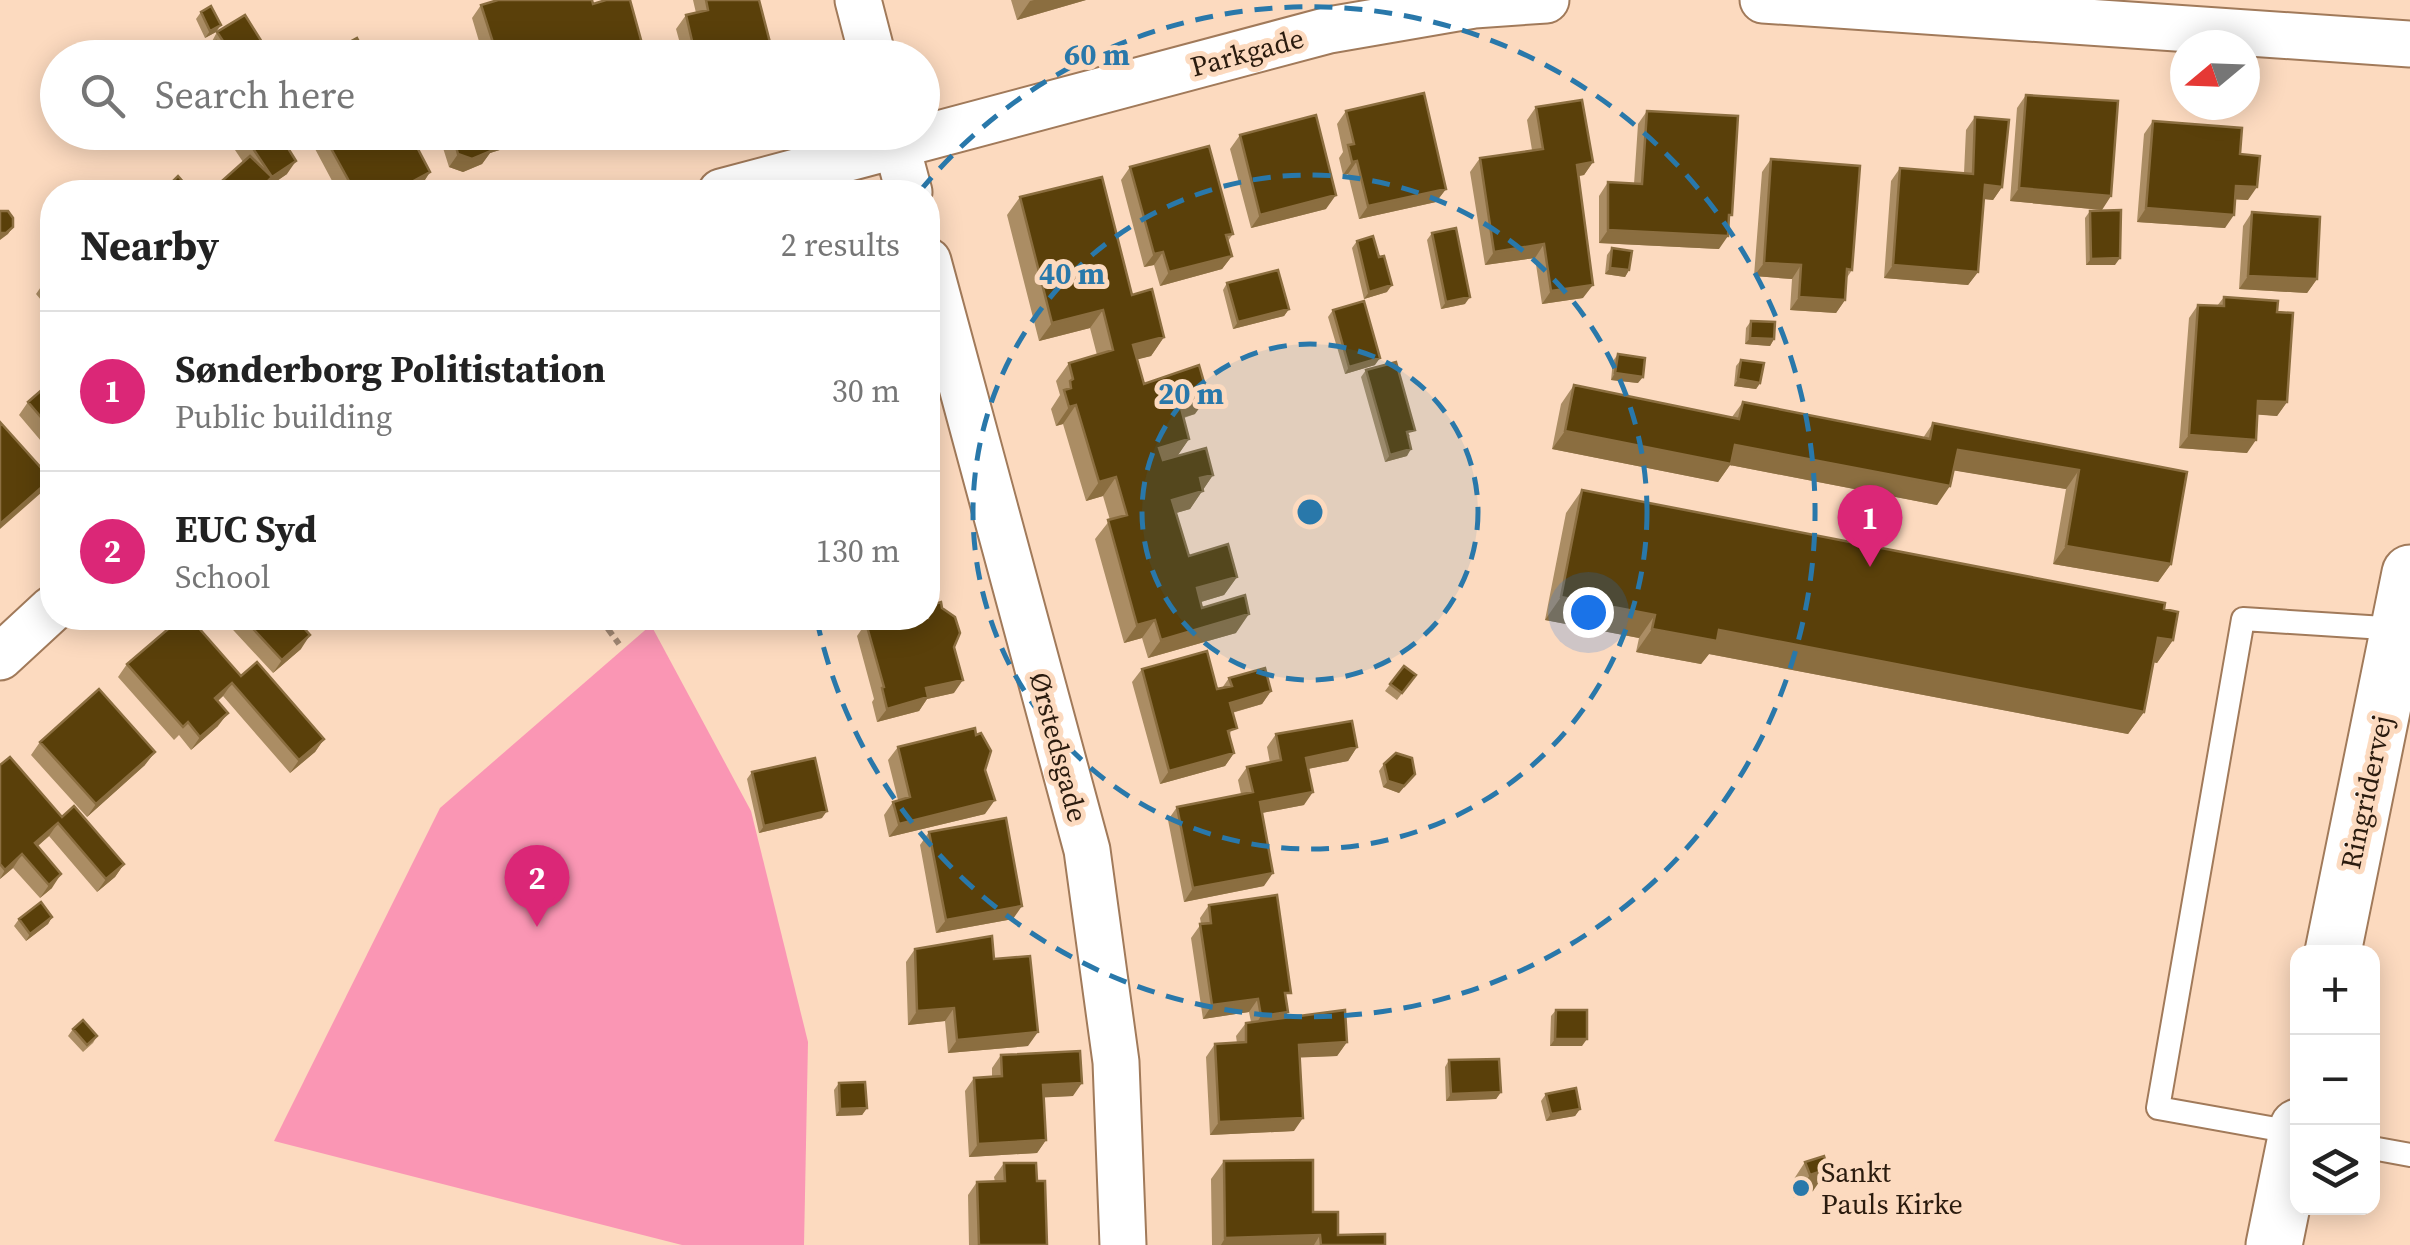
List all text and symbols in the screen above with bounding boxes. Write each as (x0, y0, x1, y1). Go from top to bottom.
street label: Parkgade (1186, 19, 1308, 85)
north arrow (2170, 30, 2260, 120)
text: 60 m (1064, 34, 1130, 75)
search box (40, 40, 940, 150)
icon: search (75, 68, 130, 123)
text: Search here (155, 69, 355, 121)
text: Nearby (80, 216, 219, 274)
text: 2 results (781, 223, 900, 267)
text: 40 m (1039, 253, 1105, 294)
text: Sønderborg Politistation (175, 343, 606, 395)
text: 1 (104, 369, 121, 413)
text: 30 m (832, 369, 900, 413)
text: 20 m (1158, 373, 1224, 414)
text: Public building (175, 395, 392, 439)
pin: 1 (1838, 484, 1902, 567)
centre of rings (1292, 494, 1328, 530)
text: EUC Syd (175, 503, 317, 555)
text: 2 (104, 529, 121, 573)
text: 130 m (816, 529, 900, 573)
text: School (175, 555, 270, 599)
your location (1563, 587, 1614, 638)
street label: Ørstedsgade (1021, 668, 1097, 826)
street label: Ringridervej (2331, 712, 2401, 872)
pin: 2 (504, 844, 570, 927)
map controls (2290, 945, 2380, 1215)
button: + (2290, 945, 2380, 1035)
button: − (2290, 1035, 2380, 1125)
button: layers (2290, 1125, 2380, 1215)
place label: Sankt Pauls Kirke (1821, 1153, 1963, 1223)
marker: Sankt Pauls Kirke (1790, 1177, 1812, 1199)

